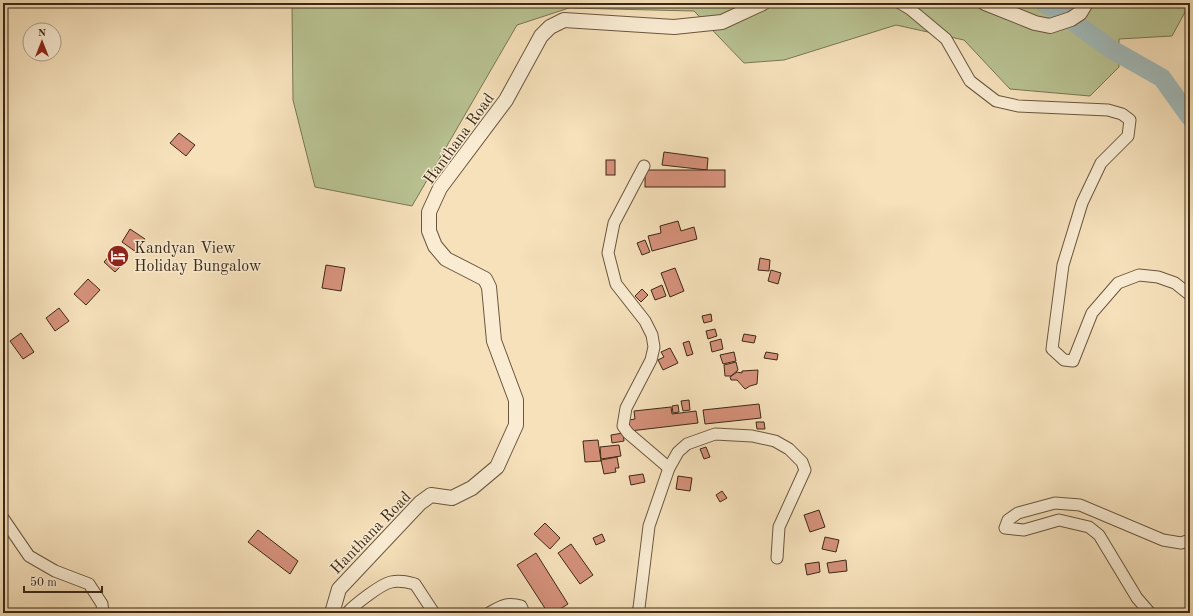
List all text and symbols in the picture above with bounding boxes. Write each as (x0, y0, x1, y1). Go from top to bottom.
north arrow (22, 22, 62, 62)
text: N (38, 28, 47, 39)
street label: Hanthana Road (421, 91, 498, 188)
place label: Kandyan View Holiday Bungalow (134, 241, 262, 275)
hotel icon: Kandyan View Holiday Bungalow (105, 243, 131, 269)
street label: Hanthana Road (328, 489, 415, 578)
scale bar (24, 568, 102, 594)
text: 50 m (30, 576, 57, 589)

